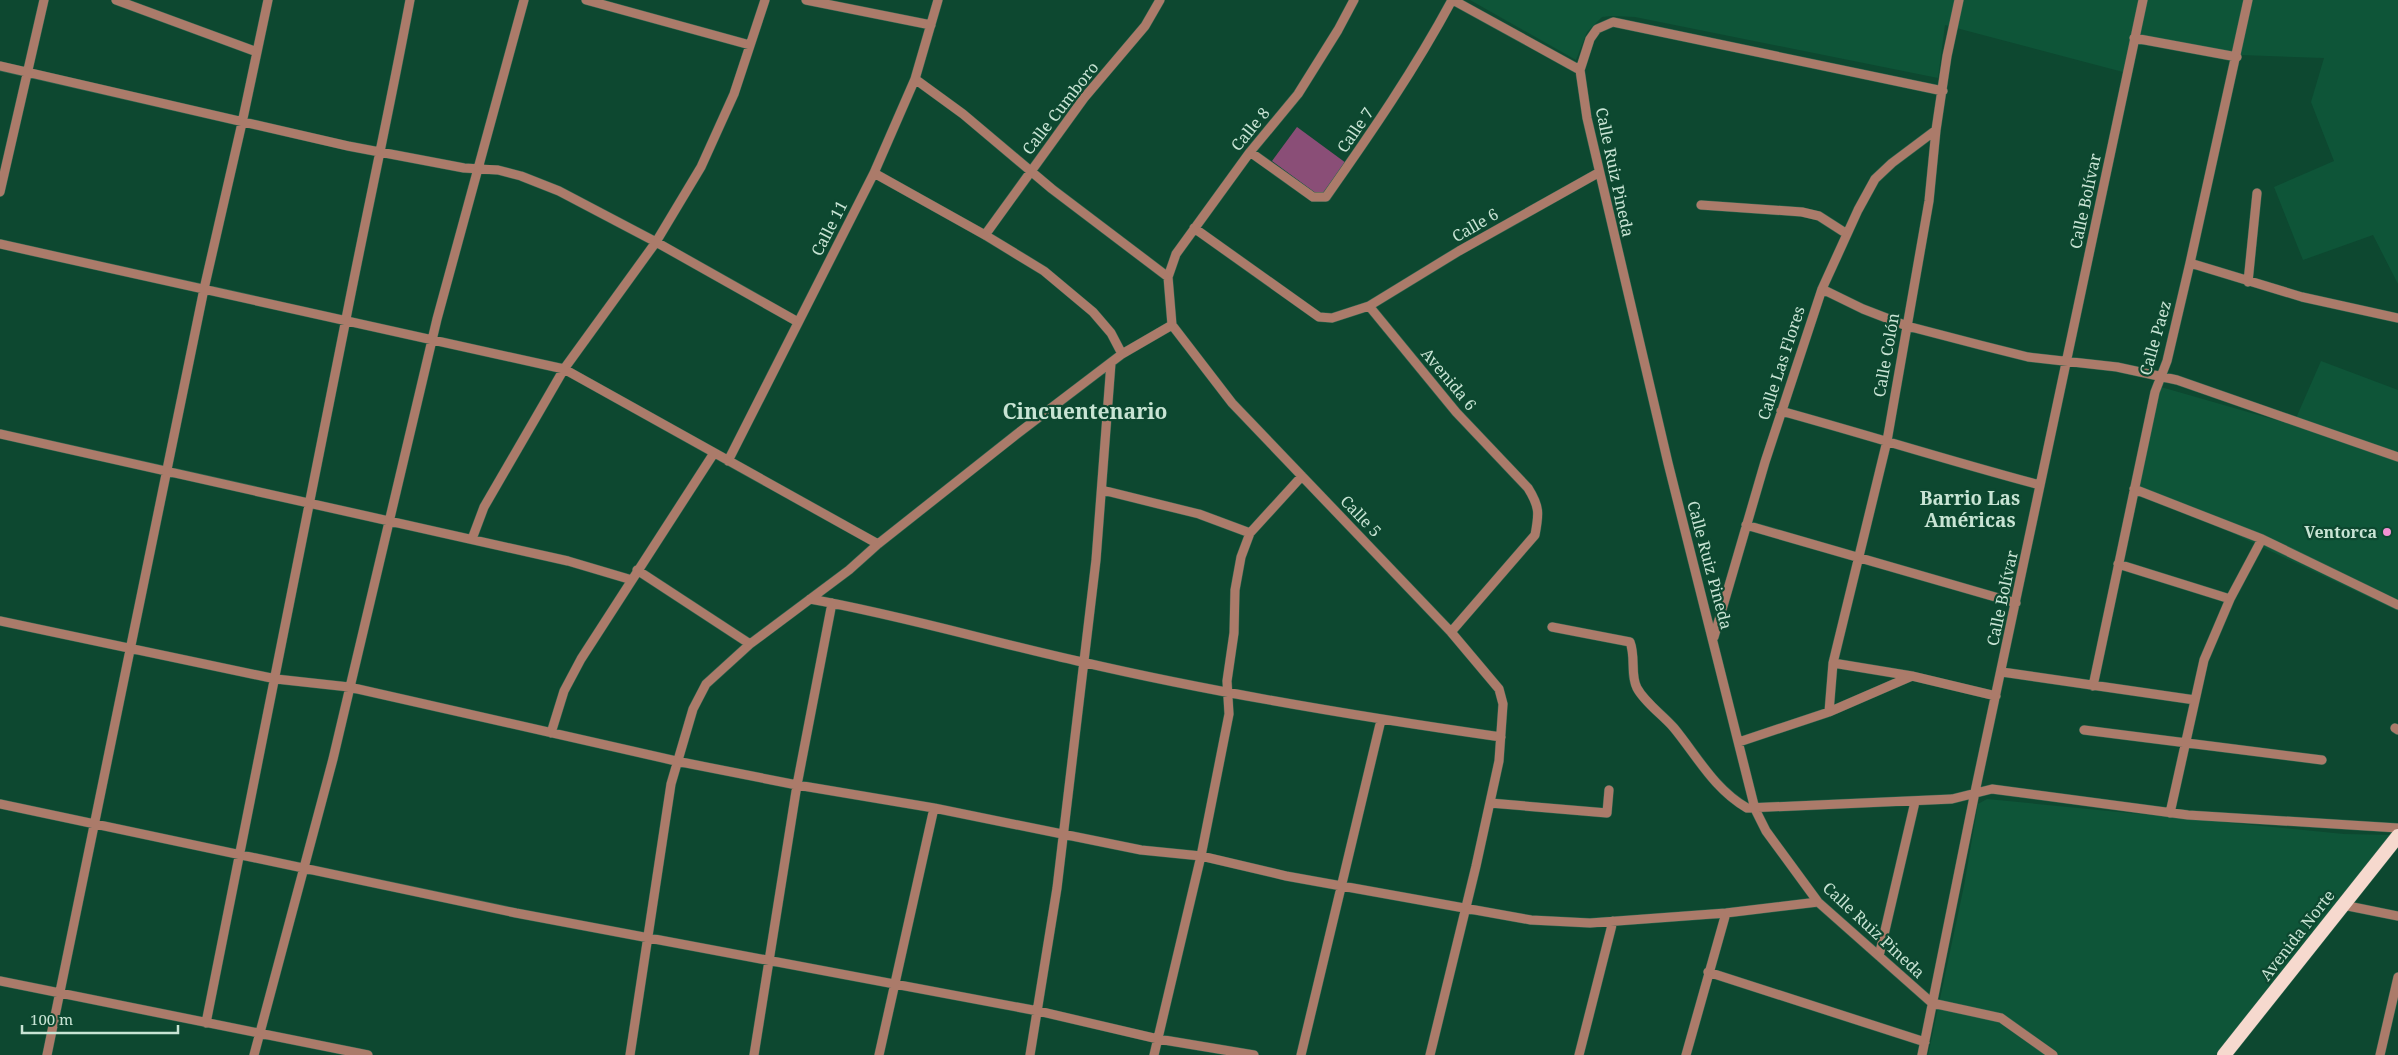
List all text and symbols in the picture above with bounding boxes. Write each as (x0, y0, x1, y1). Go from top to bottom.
street label: Calle Cumboro (1017, 57, 1103, 159)
street label: Calle 8 (1226, 102, 1274, 156)
street label: Calle 7 (1332, 103, 1378, 157)
street label: Calle Ruiz Pineda (1591, 105, 1639, 239)
street label: Calle Bolívar (2064, 151, 2106, 251)
street label: Calle 11 (806, 197, 852, 259)
street label: Calle 6 (1448, 203, 1502, 247)
street label: Calle Paez (2134, 298, 2176, 378)
street label: Calle Las Flores (1752, 303, 1810, 423)
street label: Calle Colón (1868, 311, 1904, 399)
street label: Avenida 6 (1416, 343, 1482, 415)
district label: Cincuentenario (1003, 397, 1167, 425)
district label: Barrio Las Américas (1920, 485, 2020, 533)
street label: Calle 5 (1336, 490, 1386, 542)
street label: Calle Ruiz Pineda (1682, 498, 1738, 632)
place label: Ventorca (2304, 521, 2377, 543)
marker: Ventorca (2381, 526, 2393, 538)
street label: Calle Bolívar (1981, 548, 2023, 648)
street label: Calle Ruiz Pineda (1818, 877, 1930, 983)
street label: Avenida Norte (2255, 885, 2339, 985)
scale bar (22, 1002, 179, 1034)
text: 100 m (30, 1009, 73, 1029)

